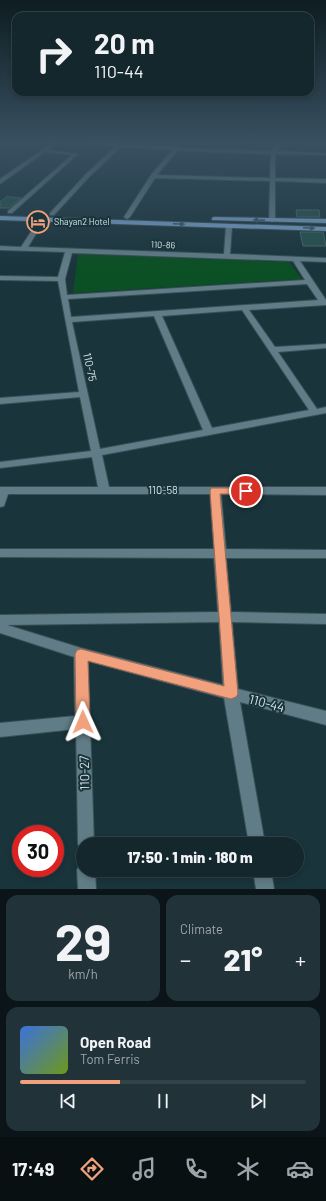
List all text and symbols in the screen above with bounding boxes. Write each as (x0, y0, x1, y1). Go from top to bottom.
text: 20 m (94, 26, 155, 60)
icon: right (28, 28, 80, 80)
text: 110-44 (94, 60, 144, 82)
hotel icon: Shayan2 Hotel (25, 209, 51, 235)
place label: Shayan2 Hotel (54, 216, 110, 227)
one-way arrow (252, 217, 265, 223)
one-way arrow (173, 221, 186, 227)
one-way arrow (303, 225, 315, 232)
street label: 110-86 (151, 239, 176, 250)
street label: 110-75 (81, 351, 100, 383)
pin (229, 474, 263, 508)
icon: arrive (235, 480, 257, 502)
street label: 110-58 (148, 483, 178, 496)
street label: 110-44 (248, 691, 286, 715)
position arrow (62, 701, 104, 743)
street label: 110-27 (76, 755, 92, 791)
speed limit sign: 30 (12, 825, 64, 877)
text: 17:50 · 1 min · 180 m (127, 848, 253, 866)
text: 29 (55, 909, 111, 971)
text: Climate (180, 921, 223, 937)
text: 21° (224, 941, 262, 977)
text: − (180, 946, 191, 972)
text: + (295, 946, 306, 972)
text: km/h (68, 966, 98, 982)
text: Open Road (80, 1033, 151, 1051)
text: Tom Ferris (80, 1051, 140, 1067)
icon: previous (57, 1090, 79, 1112)
icon: pause (152, 1090, 174, 1112)
icon: next (247, 1090, 269, 1112)
icon: directions (78, 1155, 106, 1183)
icon: music (130, 1155, 158, 1183)
icon: phone (182, 1155, 210, 1183)
icon: climate (234, 1155, 262, 1183)
icon: car (286, 1155, 314, 1183)
text: 17:49 (12, 1158, 54, 1180)

